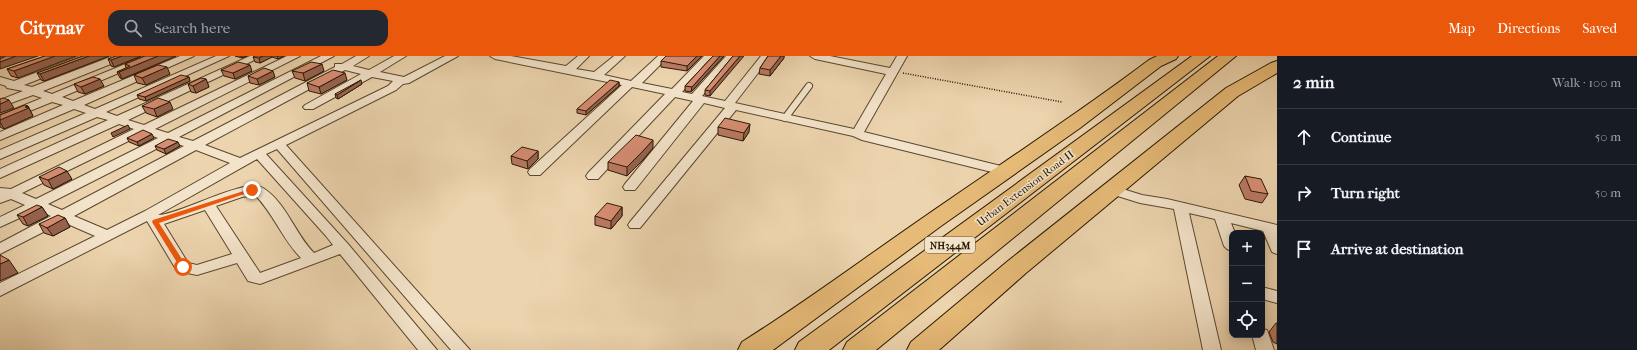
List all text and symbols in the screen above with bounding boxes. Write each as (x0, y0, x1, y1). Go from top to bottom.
search box (108, 10, 388, 46)
text: Citynav (20, 17, 84, 39)
icon: search (122, 17, 144, 39)
text: Search here (154, 19, 230, 37)
text: Map (1448, 20, 1475, 37)
text: Directions (1497, 20, 1560, 37)
text: Saved (1582, 20, 1617, 37)
text: 2 min (1293, 72, 1334, 92)
text: Walk · 100 m (1552, 75, 1621, 90)
icon: ahead (1293, 126, 1315, 148)
text: Continue (1331, 128, 1391, 146)
text: 50 m (1595, 129, 1621, 144)
street label: Urban Extension Road-II (974, 147, 1077, 229)
route end (243, 181, 261, 199)
icon: right (1293, 182, 1315, 204)
text: Turn right (1331, 184, 1400, 202)
text: 50 m (1595, 185, 1621, 200)
map controls (1229, 230, 1265, 338)
button: + (1229, 230, 1265, 266)
road number: NH344M (925, 237, 975, 253)
icon: arrive (1293, 238, 1315, 260)
text: Arrive at destination (1331, 240, 1463, 258)
route start (174, 258, 192, 276)
button: − (1229, 266, 1265, 302)
button: locate (1229, 302, 1265, 338)

